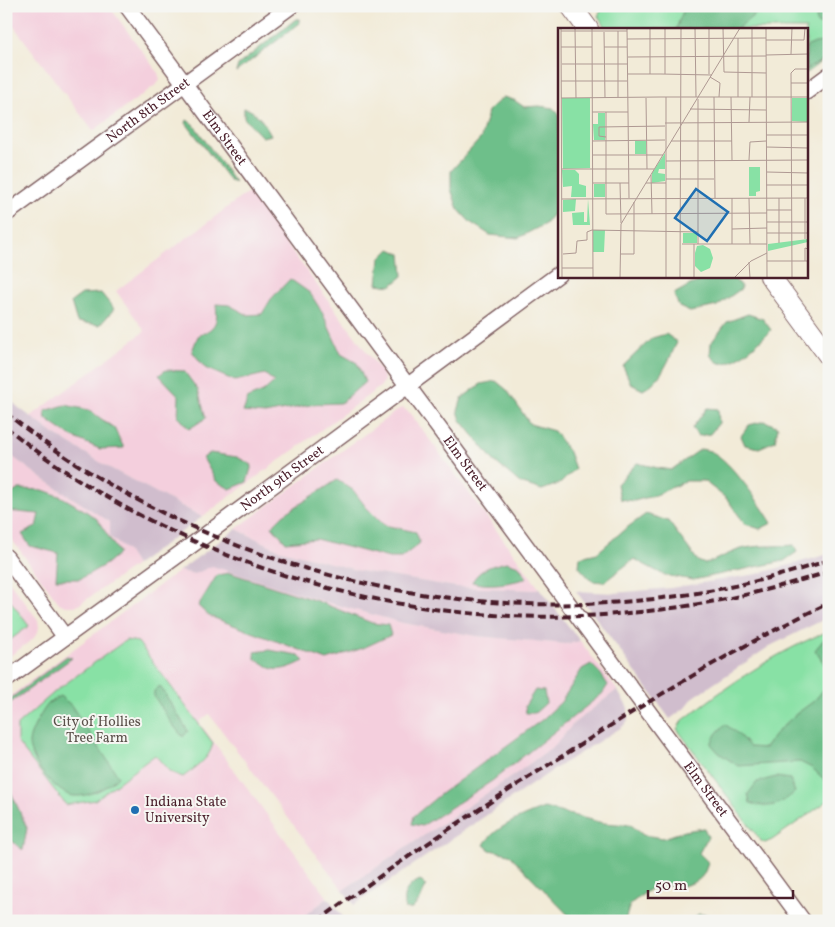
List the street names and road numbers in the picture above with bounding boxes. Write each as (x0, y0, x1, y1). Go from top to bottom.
street label: North 8th Street (102, 73, 194, 147)
street label: Elm Street (198, 106, 251, 170)
street label: Elm Street (438, 432, 492, 495)
street label: North 9th Street (236, 441, 328, 516)
street label: Elm Street (679, 758, 733, 821)

